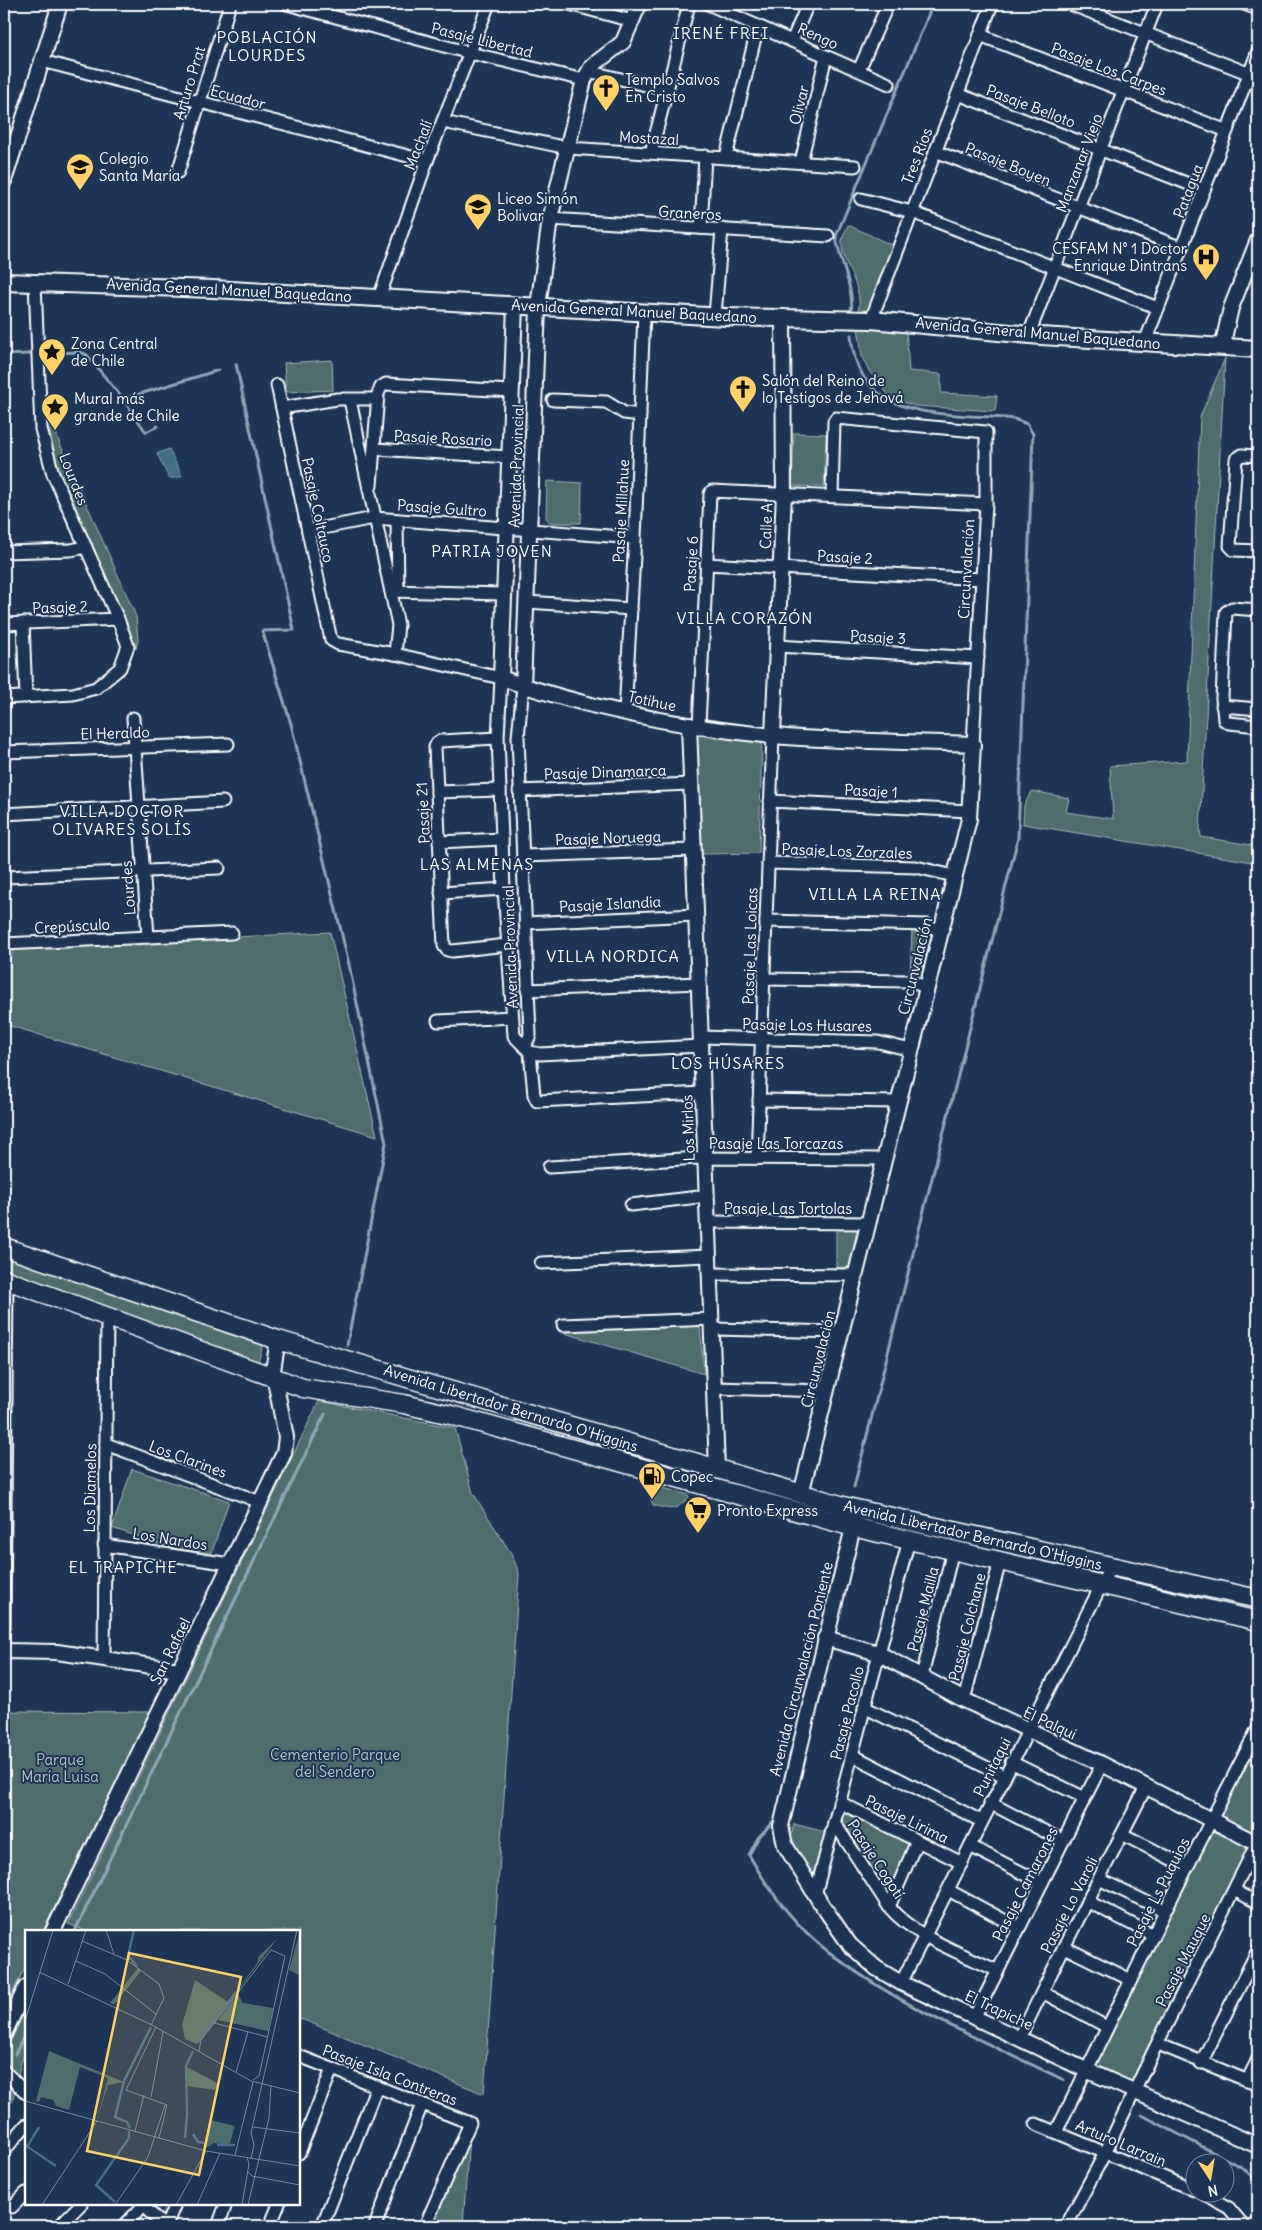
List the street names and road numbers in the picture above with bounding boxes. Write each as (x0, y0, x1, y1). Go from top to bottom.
street label: Pasaje Libertad (429, 18, 535, 62)
street label: Rengo (795, 19, 841, 53)
street label: Pasaje Los Carpes (1049, 38, 1170, 100)
street label: Arturo Prat (169, 44, 209, 122)
street label: Ecuador (208, 80, 268, 114)
street label: Pasaje Belloto (984, 80, 1078, 132)
street label: Olivar (785, 83, 813, 127)
street label: Manzanar Viejo (1051, 111, 1107, 215)
street label: Machalí (400, 117, 436, 173)
street label: Tres Ríos (898, 125, 937, 187)
street label: Mostazal (619, 127, 679, 149)
street label: Pasaje Boyen (962, 138, 1054, 190)
street label: Patagua (1169, 161, 1207, 221)
street label: Graneros (658, 202, 722, 224)
street label: Avenida General Manuel Baquedano (106, 274, 352, 306)
street label: Avenida General Manuel Baquedano (511, 295, 757, 327)
street label: Avenida General Manuel Baquedano (915, 313, 1161, 353)
street label: Avenida Provincial (504, 404, 528, 528)
street label: Pasaje Rosario (393, 426, 493, 450)
street label: Lourdes (55, 450, 93, 508)
street label: Pasaje Coltauco (298, 456, 338, 564)
street label: Pasaje Millahue (609, 459, 633, 563)
street label: Pasaje Gultro (396, 495, 488, 521)
street label: Calle A (756, 502, 776, 549)
street label: Circunvalación (954, 518, 978, 619)
street label: Pasaje 6 (680, 535, 702, 593)
street label: Pasaje 2 (817, 546, 873, 568)
street label: Pasaje 2 (32, 597, 88, 617)
street label: Pasaje 3 (849, 626, 907, 648)
street label: Totihue (626, 687, 678, 715)
street label: El Heraldo (80, 722, 150, 744)
street label: Pasaje Dinamarca (543, 760, 667, 784)
street label: Pasaje 1 (844, 780, 898, 802)
street label: Pasaje 21 (412, 782, 434, 844)
street label: Pasaje Noruega (555, 827, 662, 849)
street label: Pasaje Los Zorzales (781, 839, 913, 863)
street label: Lourdes (117, 860, 139, 916)
street label: Avenida Provincial (498, 885, 522, 1009)
street label: Pasaje Las Loicas (738, 887, 762, 1005)
street label: Pasaje Islandia (558, 892, 662, 916)
street label: Crepúsculo (34, 915, 110, 937)
street label: Circunvalación (894, 915, 936, 1017)
street label: Pasaje Los Husares (742, 1014, 872, 1036)
street label: Los Mirlos (677, 1094, 699, 1162)
street label: Pasaje Las Torcazas (709, 1134, 843, 1153)
street label: Pasaje Las Tortolas (724, 1199, 852, 1218)
street label: Circunvalación (797, 1308, 839, 1410)
street label: Avenida Libertador Bernardo O'Higgins (382, 1360, 640, 1456)
street label: Los Clarines (146, 1436, 230, 1482)
street label: Los Diamelos (80, 1443, 100, 1533)
street label: Avenida Libertador Bernardo O'Higgins (842, 1496, 1104, 1574)
street label: Los Nardos (131, 1524, 209, 1554)
street label: Avenida Circunvalación Poniente (765, 1560, 837, 1778)
street label: Pasaje Mailla (903, 1564, 943, 1653)
street label: Pasaje Colchane (944, 1571, 990, 1683)
street label: San Rafael (146, 1615, 194, 1687)
street label: Pasaje Pacollo (826, 1664, 868, 1762)
street label: El Palqui (1020, 1702, 1080, 1744)
street label: Punitaqui (969, 1734, 1015, 1800)
street label: Pasaje Lirima (862, 1791, 952, 1848)
street label: Pasaje Cogotí (843, 1816, 909, 1902)
street label: Pasaje Camarones (988, 1824, 1062, 1944)
street label: Pasaje Ls Puquios (1122, 1834, 1194, 1950)
street label: Pasaje Lo Varoli (1036, 1853, 1102, 1957)
street label: Pasaje Mauque (1151, 1910, 1215, 2010)
street label: El Trapiche (962, 1986, 1036, 2034)
street label: Pasaje Isla Contreras (320, 2040, 460, 2110)
street label: Arturo Larrain (1073, 2115, 1170, 2171)

